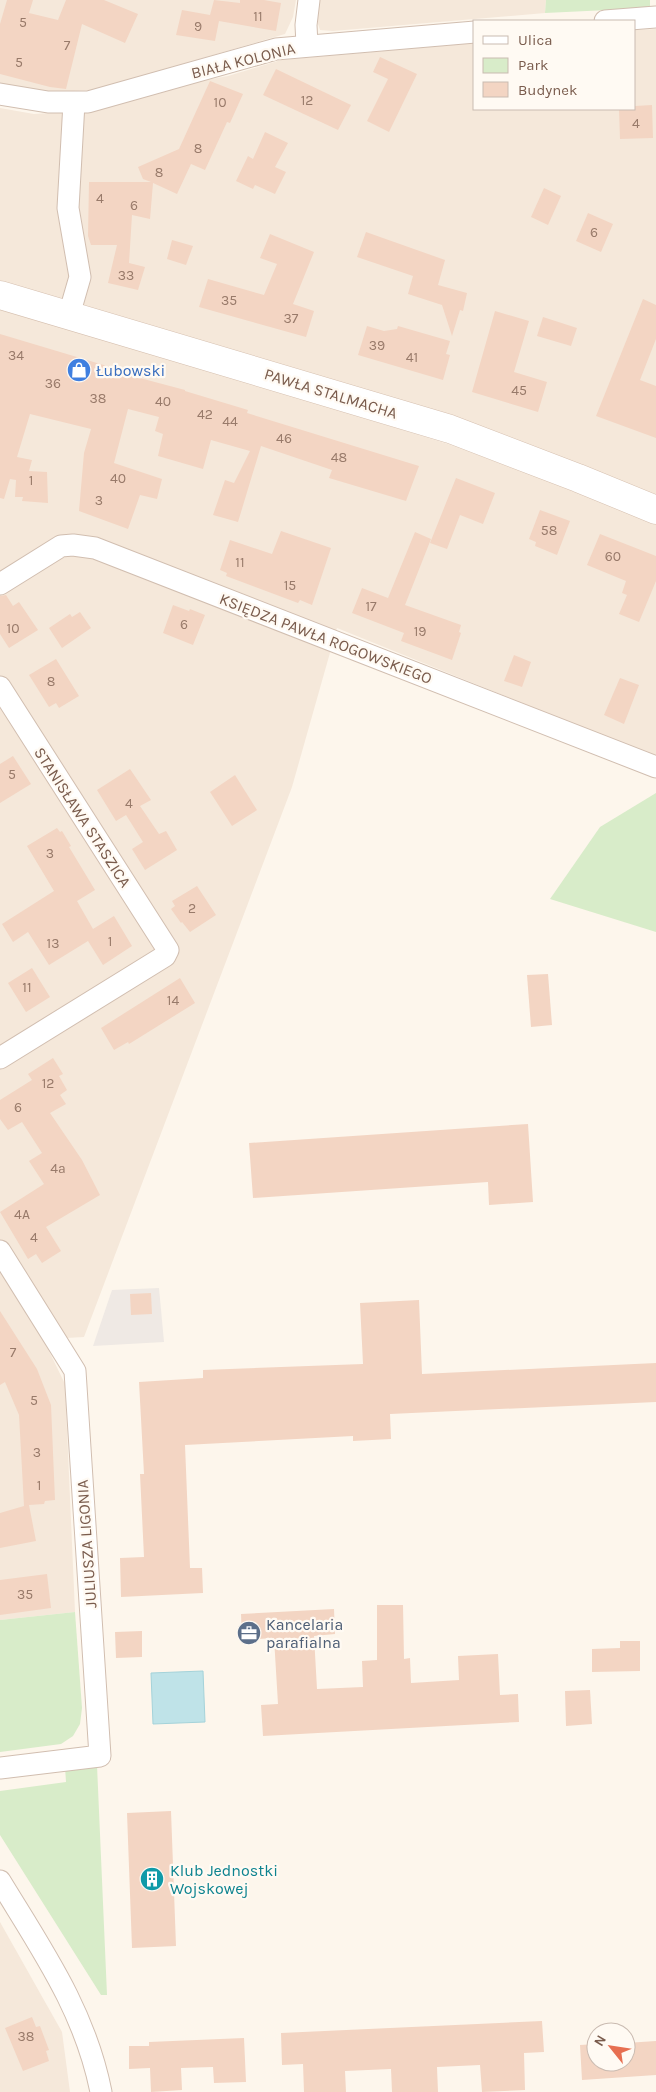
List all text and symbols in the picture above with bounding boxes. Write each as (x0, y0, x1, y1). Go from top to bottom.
house number: 11 (253, 8, 263, 25)
house number: 5 (19, 14, 27, 31)
house number: 9 (194, 18, 202, 35)
legend (473, 20, 636, 110)
text: Ulica (518, 31, 552, 49)
house number: 7 (64, 37, 71, 54)
street label: BIAŁA KOLONIA (189, 38, 297, 83)
house number: 5 (15, 54, 23, 71)
text: Park (518, 56, 548, 74)
text: Budynek (518, 81, 577, 99)
house number: 12 (301, 92, 313, 109)
house number: 10 (214, 94, 226, 111)
house number: 4 (632, 115, 640, 132)
house number: 8 (194, 140, 202, 157)
house number: 8 (155, 164, 163, 181)
house number: 4 (96, 190, 104, 207)
house number: 6 (130, 197, 138, 214)
house number: 6 (590, 224, 598, 241)
house number: 33 (118, 267, 134, 284)
house number: 35 (221, 292, 237, 309)
house number: 37 (284, 310, 299, 327)
house number: 39 (369, 337, 385, 354)
house number: 34 (8, 347, 24, 364)
house number: 41 (406, 349, 418, 366)
shop icon: Łubowski (66, 357, 92, 383)
place label: Łubowski (96, 361, 165, 380)
street label: PAWŁA STALMACHA (262, 364, 400, 423)
house number: 36 (45, 375, 61, 392)
house number: 45 (511, 382, 527, 399)
house number: 38 (90, 390, 106, 407)
house number: 40 (155, 393, 171, 410)
house number: 42 (197, 406, 213, 423)
house number: 44 (222, 413, 238, 430)
house number: 46 (276, 430, 292, 447)
house number: 48 (331, 449, 347, 466)
house number: 40 (110, 470, 126, 487)
house number: 1 (29, 472, 33, 489)
house number: 3 (95, 492, 103, 509)
house number: 58 (541, 522, 557, 539)
house number: 60 (605, 548, 621, 565)
house number: 11 (235, 554, 245, 571)
house number: 15 (284, 577, 296, 594)
street label: KSIĘDZA PAWŁA ROGOWSKIEGO (217, 589, 435, 688)
house number: 17 (365, 598, 377, 615)
house number: 6 (180, 616, 188, 633)
house number: 10 (7, 620, 19, 637)
house number: 19 (414, 623, 426, 640)
house number: 8 (47, 673, 55, 690)
street label: STANISŁAWA STASZICA (30, 744, 135, 891)
house number: 5 (8, 766, 16, 783)
house number: 4 (125, 795, 133, 812)
house number: 3 (46, 845, 54, 862)
house number: 2 (188, 900, 196, 917)
house number: 1 (108, 933, 112, 950)
house number: 13 (47, 935, 59, 952)
house number: 11 (22, 979, 32, 996)
house number: 14 (167, 992, 179, 1009)
house number: 12 (42, 1075, 54, 1092)
house number: 6 (14, 1099, 22, 1116)
house number: 4a (50, 1160, 66, 1177)
house number: 4A (14, 1206, 30, 1223)
house number: 4 (30, 1229, 38, 1246)
house number: 7 (10, 1344, 17, 1361)
house number: 5 (30, 1392, 38, 1409)
house number: 3 (33, 1444, 41, 1461)
house number: 1 (37, 1477, 41, 1494)
street label: JULIUSZA LIGONIA (73, 1479, 100, 1609)
house number: 35 (17, 1586, 33, 1603)
place label: Kancelaria parafialna (266, 1615, 343, 1652)
office icon: Kancelaria parafialna (236, 1620, 262, 1646)
place label: Klub Jednostki Wojskowej (170, 1861, 278, 1898)
building icon: Klub Jednostki Wojskowej (139, 1866, 165, 1892)
north arrow (586, 2022, 636, 2072)
house number: 38 (18, 2028, 34, 2045)
text: N (590, 2032, 610, 2049)

